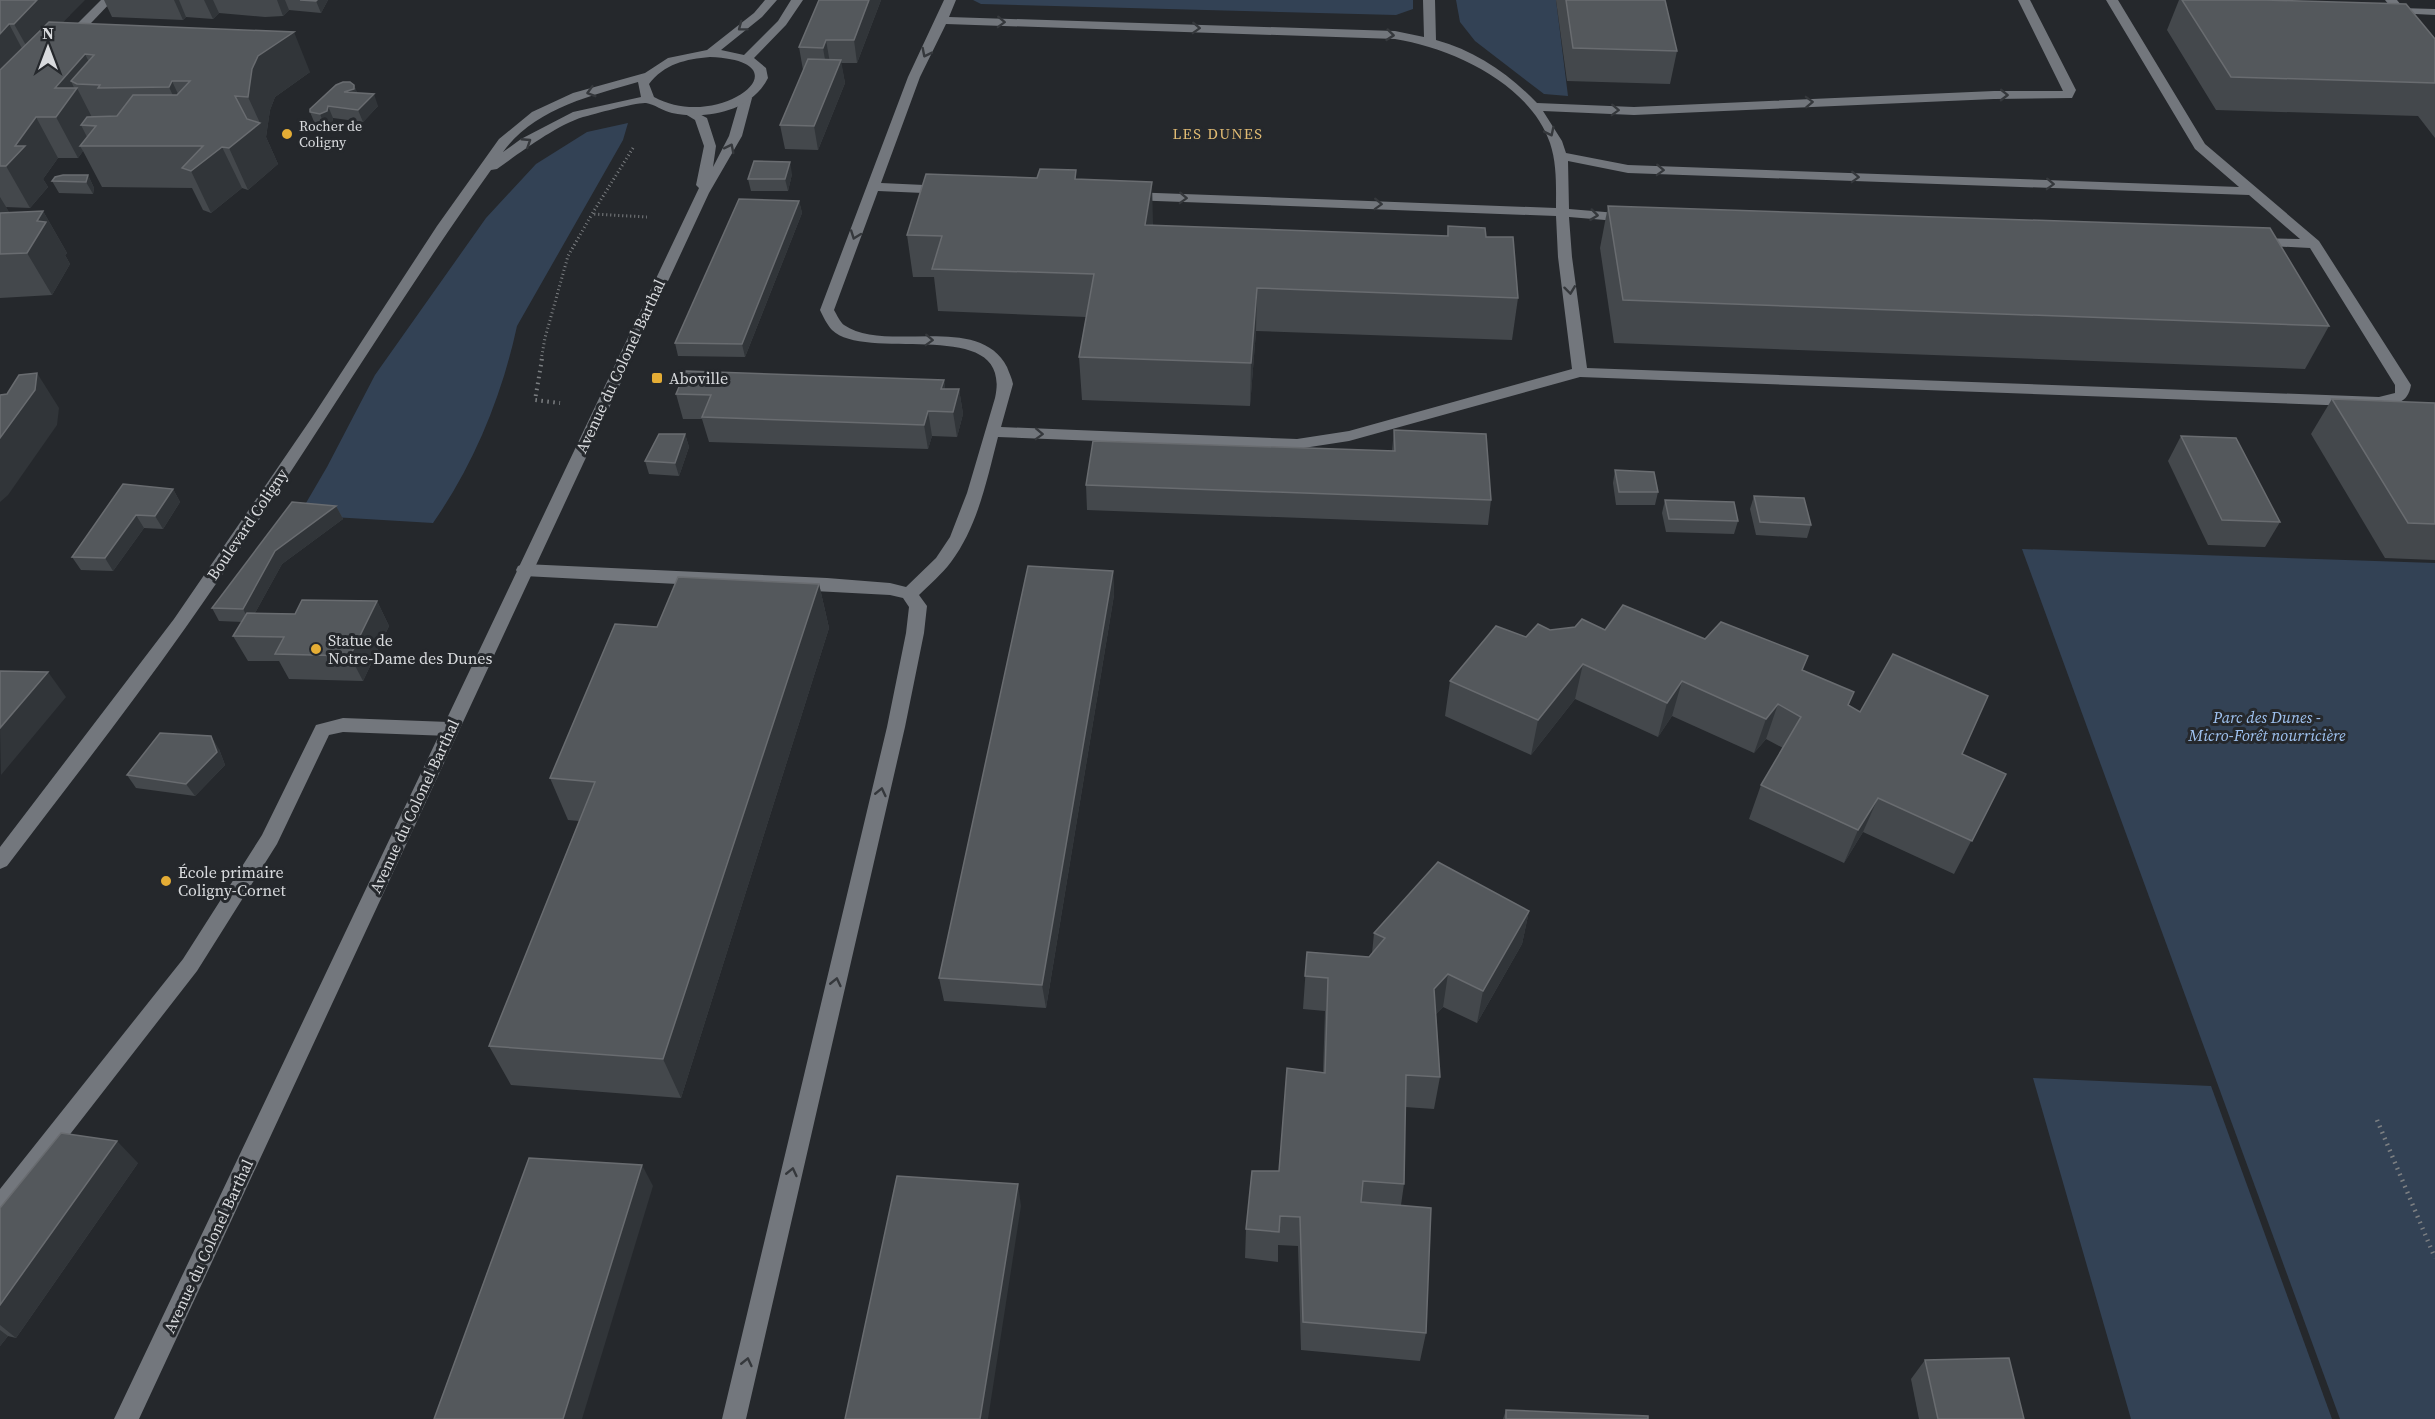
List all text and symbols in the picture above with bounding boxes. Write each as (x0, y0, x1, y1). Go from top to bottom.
one-way arrow (996, 15, 1005, 28)
north arrow (18, 18, 78, 78)
one-way arrow (737, 20, 748, 31)
one-way arrow (1191, 21, 1200, 34)
text: N (42, 22, 54, 44)
one-way arrow (1386, 28, 1395, 41)
one-way arrow (921, 47, 933, 58)
one-way arrow (586, 85, 597, 97)
one-way arrow (2000, 89, 2009, 101)
one-way arrow (1805, 96, 1814, 109)
one-way arrow (1610, 104, 1619, 117)
place label: Rocher de Coligny (299, 116, 362, 152)
district label: LES DUNES (1172, 123, 1264, 144)
one-way arrow (1543, 126, 1555, 137)
marker: Rocher de Coligny (280, 127, 294, 141)
one-way arrow (521, 138, 531, 150)
one-way arrow (723, 144, 734, 154)
one-way arrow (1655, 163, 1664, 176)
one-way arrow (1850, 170, 1859, 183)
one-way arrow (2045, 177, 2054, 190)
one-way arrow (1179, 191, 1188, 204)
one-way arrow (1373, 198, 1382, 211)
one-way arrow (1589, 208, 1598, 221)
one-way arrow (850, 229, 862, 240)
street label: Avenue du Colonel Barthal (570, 275, 670, 457)
one-way arrow (1563, 286, 1575, 295)
one-way arrow (925, 334, 934, 347)
place label: Aboville (669, 367, 728, 389)
marker: Aboville (650, 371, 664, 385)
one-way arrow (1034, 428, 1043, 440)
street label: Boulevard Coligny (202, 463, 293, 584)
place label: Statue de Notre-Dame des Dunes (328, 629, 492, 669)
marker: Statue de Notre-Dame des Dunes (309, 642, 323, 656)
park label: Parc des Dunes - Micro-Forêt nourricière (2188, 706, 2346, 746)
street label: Avenue du Colonel Barthal (364, 715, 464, 897)
one-way arrow (873, 788, 886, 798)
place label: École primaire Coligny-Cornet (178, 861, 286, 901)
marker: École primaire Coligny-Cornet (159, 874, 173, 888)
one-way arrow (829, 978, 842, 988)
street label: Avenue du Colonel Barthal (158, 1155, 258, 1337)
one-way arrow (784, 1167, 797, 1177)
one-way arrow (740, 1357, 753, 1367)

